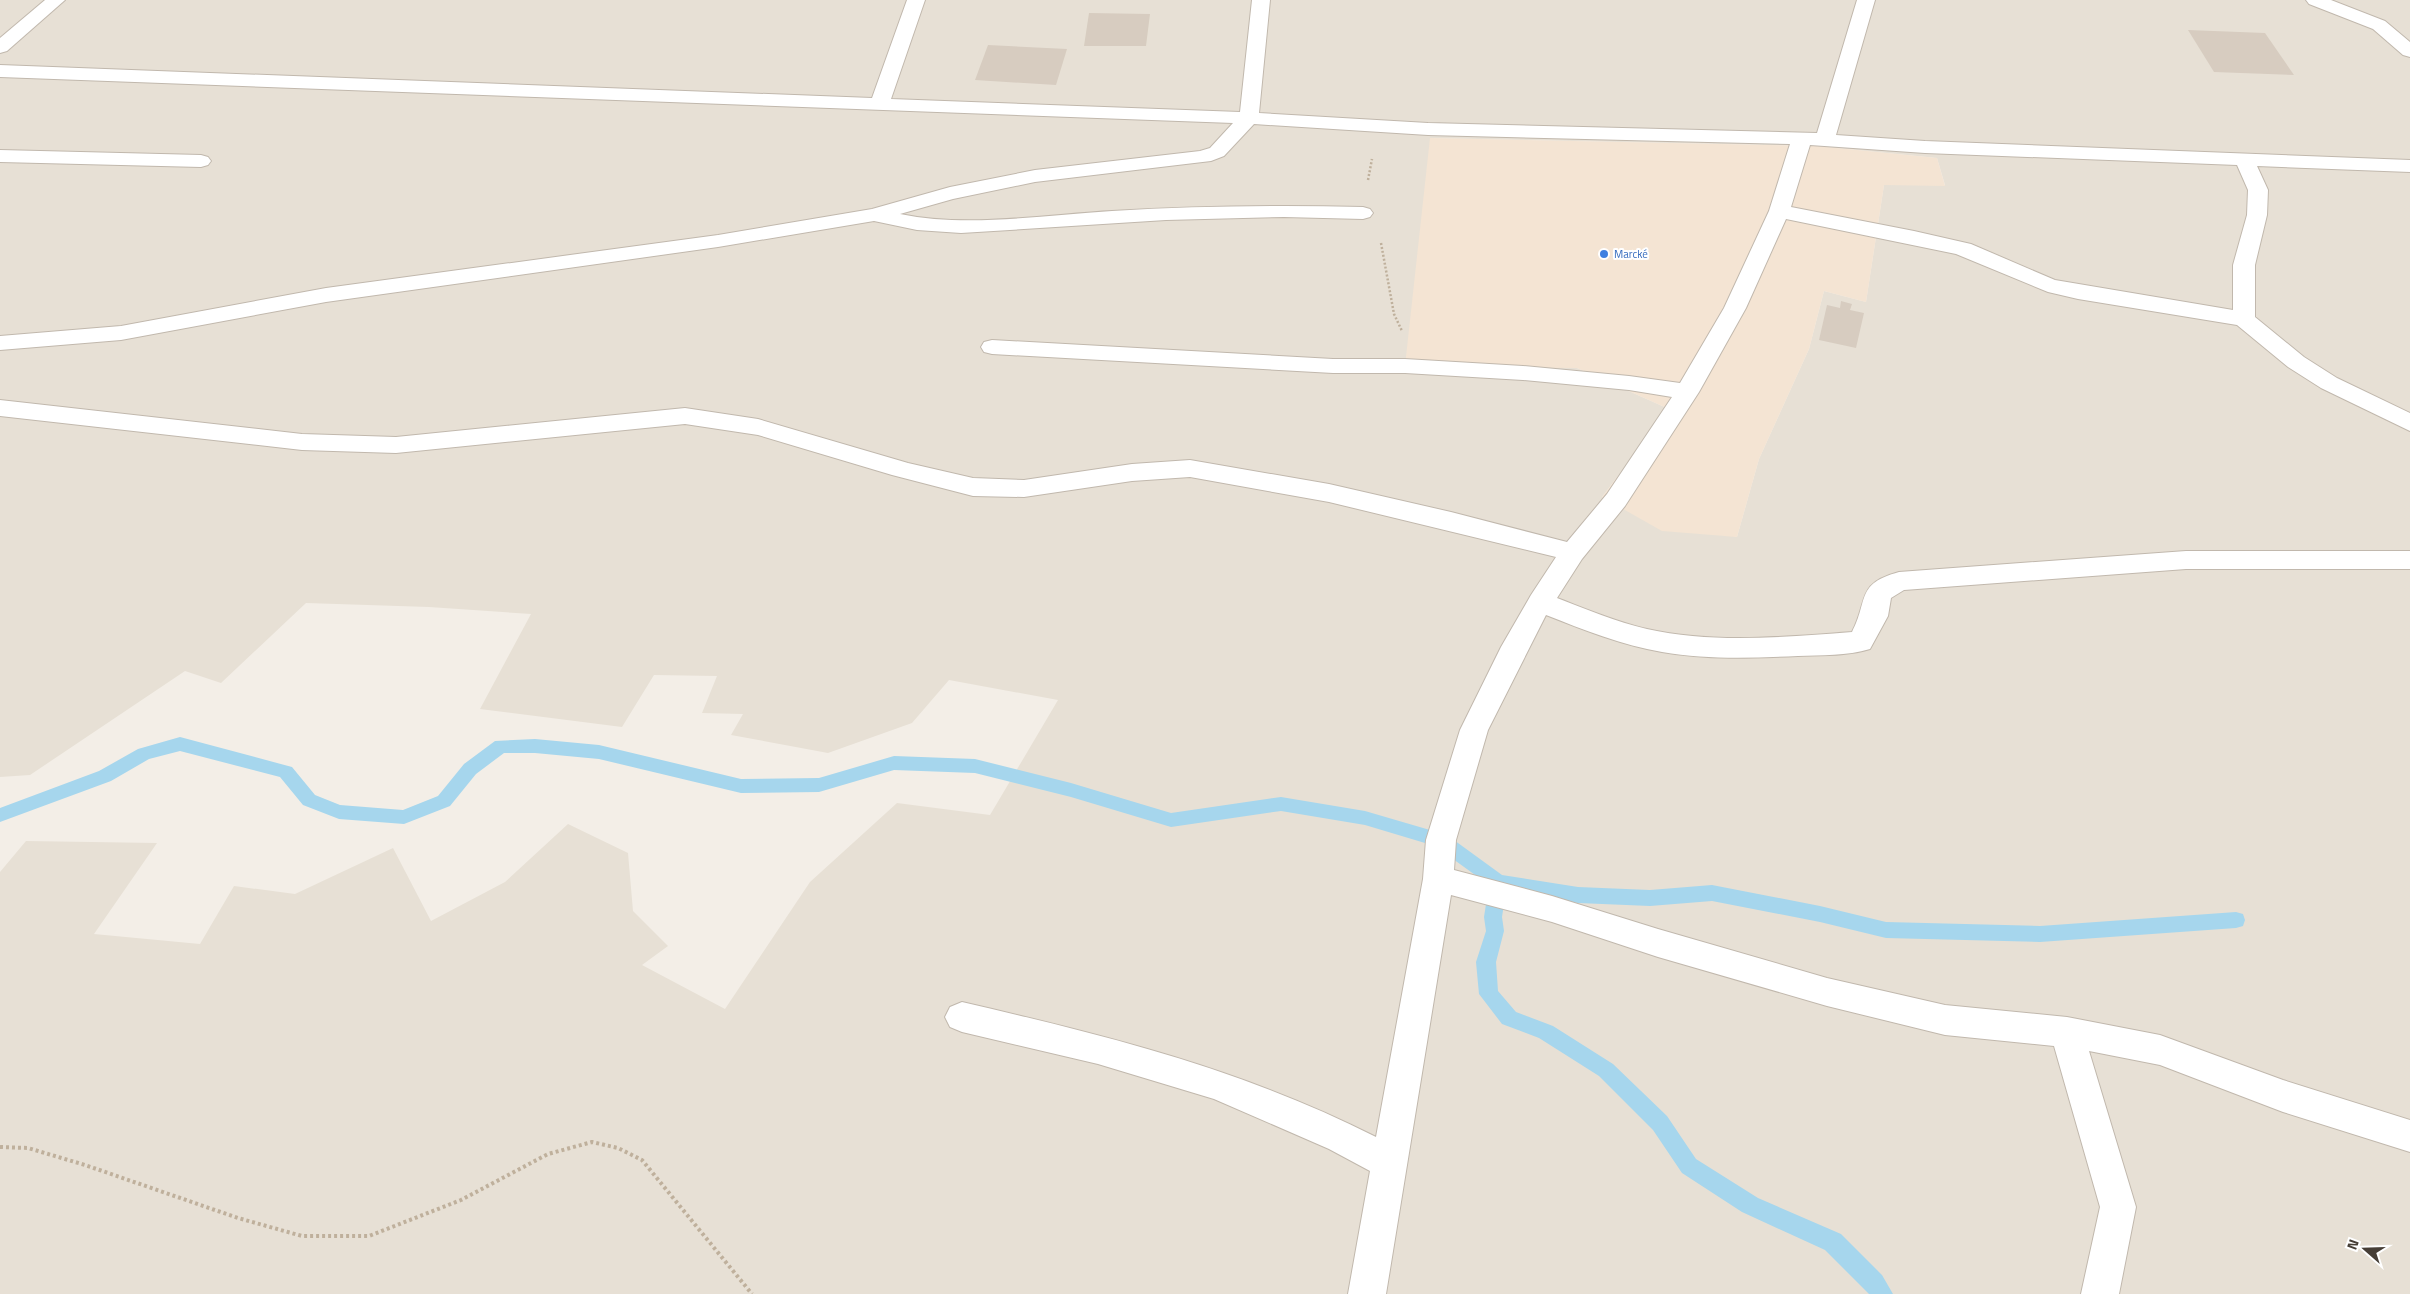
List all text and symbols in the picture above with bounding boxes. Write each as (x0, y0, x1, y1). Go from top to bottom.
place label: Marcké (1614, 246, 1648, 262)
marker: Marcké (1598, 248, 1610, 260)
north arrow (2340, 1224, 2390, 1274)
text: N (2341, 1236, 2364, 1253)

